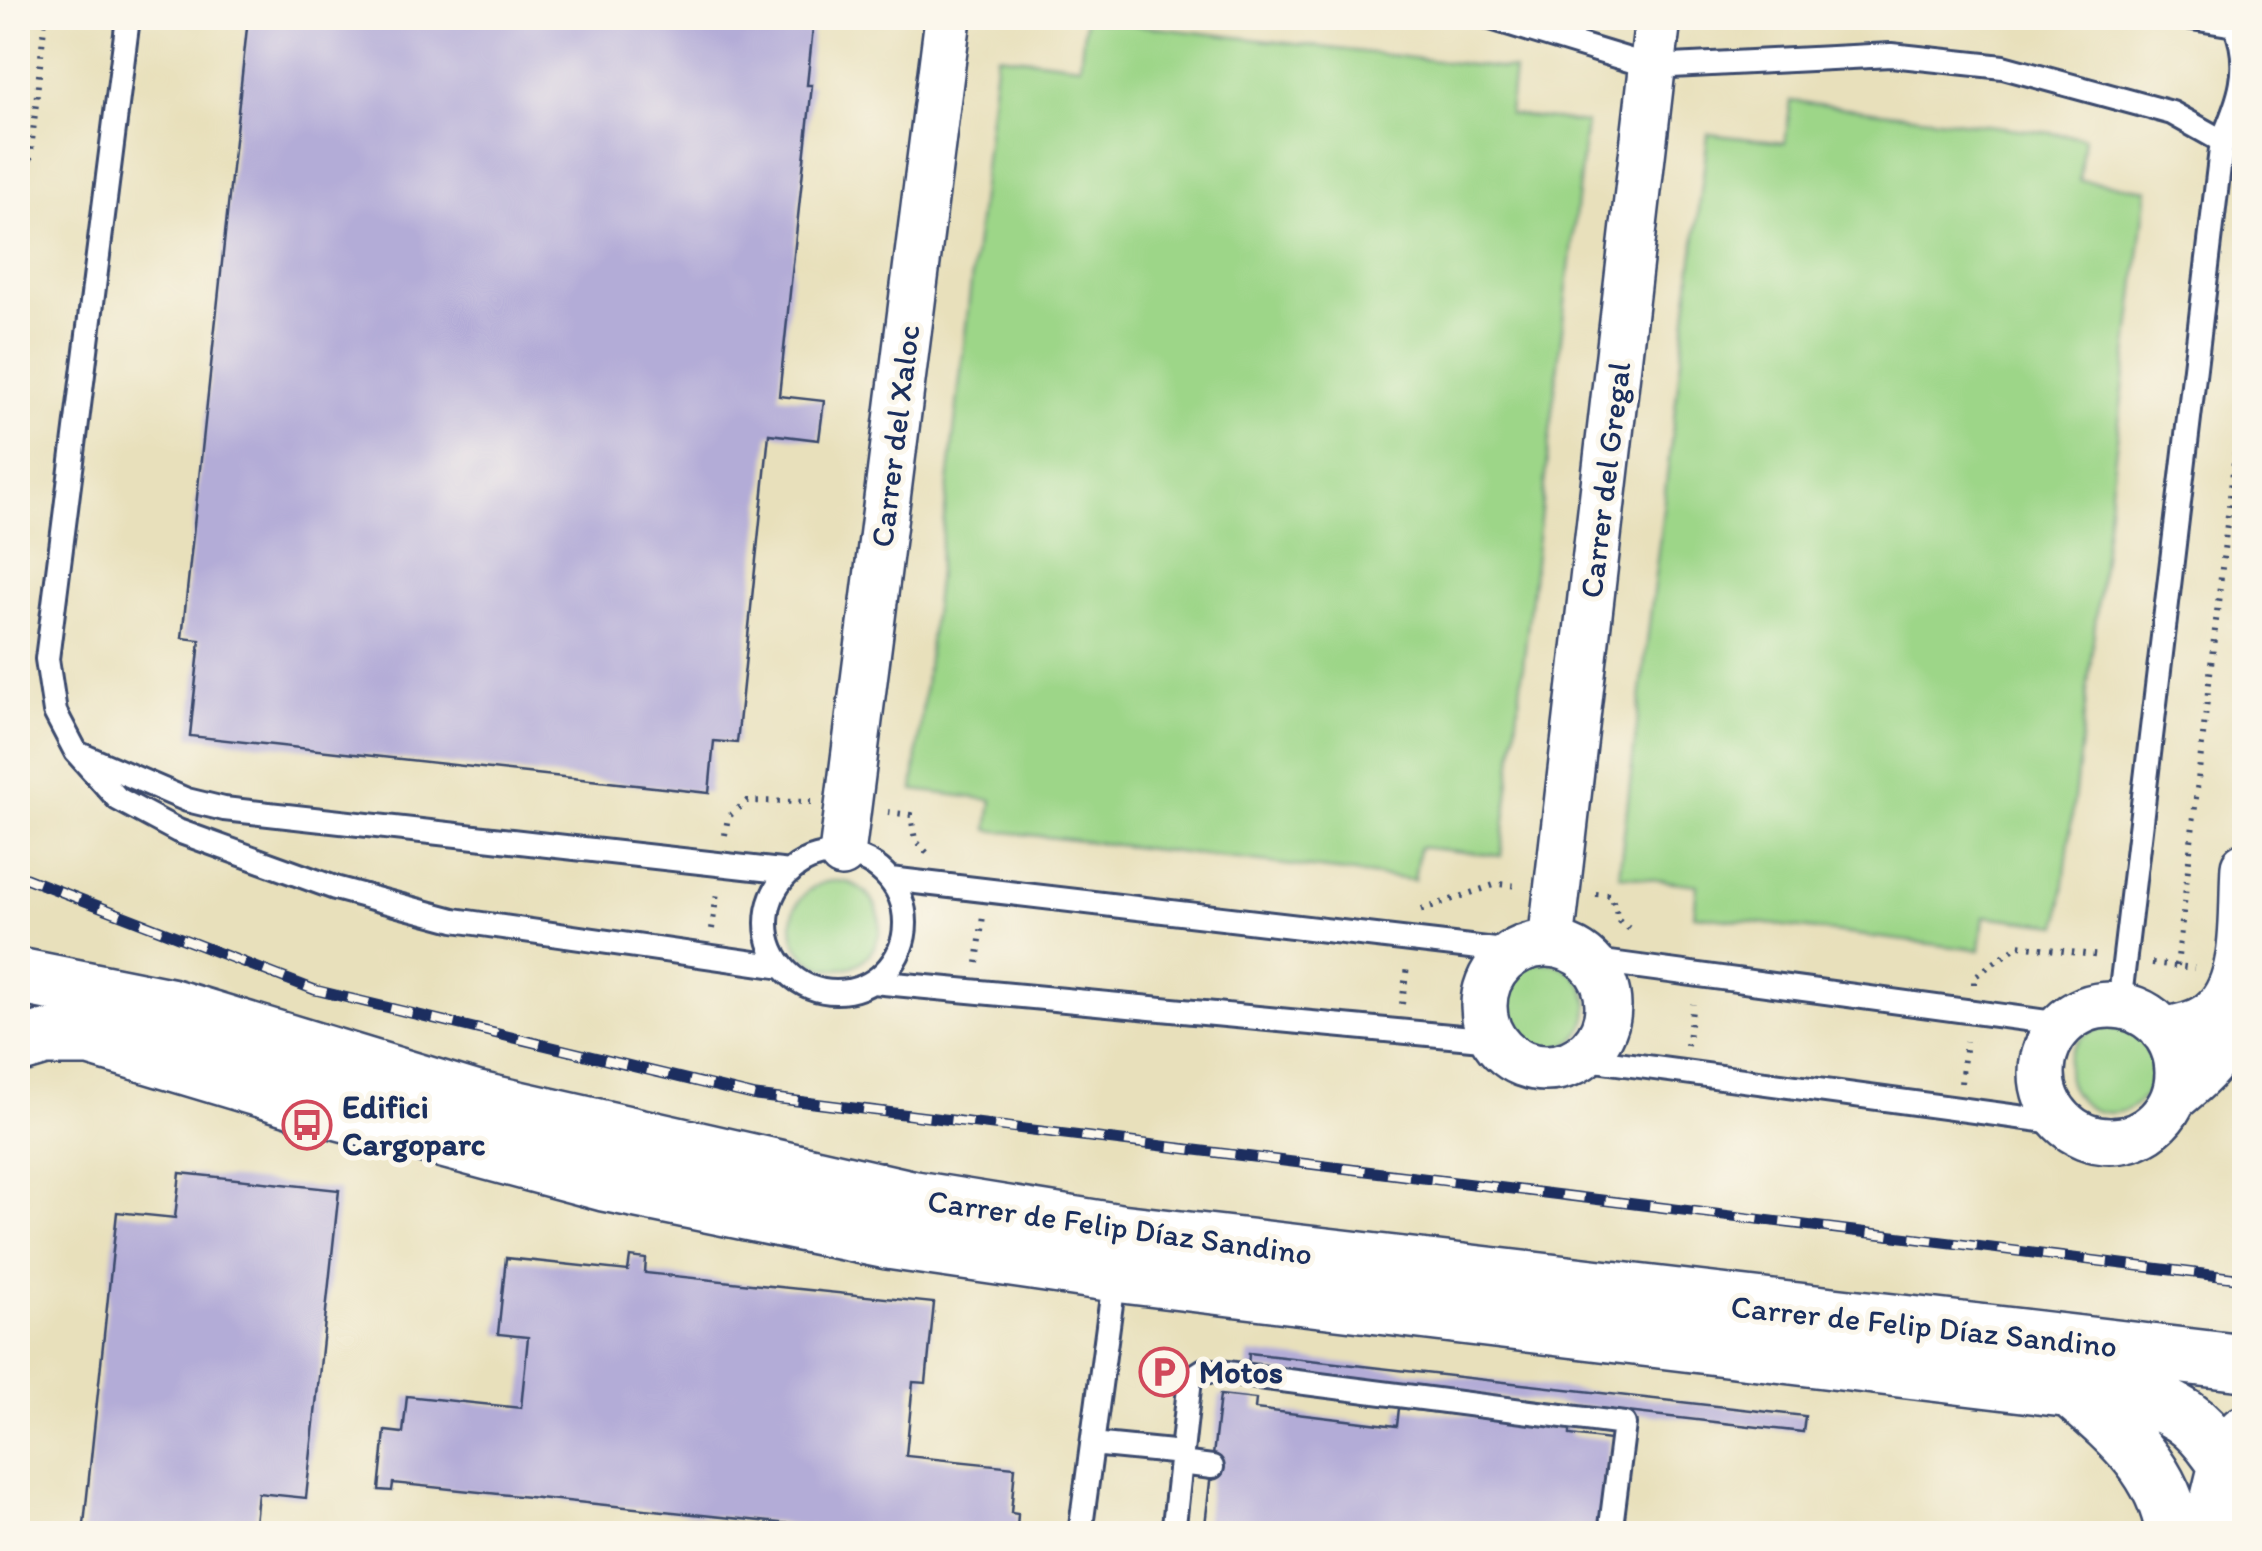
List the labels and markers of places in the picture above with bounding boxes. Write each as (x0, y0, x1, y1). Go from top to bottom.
place label: Edifici Cargoparc (342, 1088, 486, 1163)
bus stop icon: Edifici Cargoparc (281, 1099, 333, 1151)
parking icon: Motos (1138, 1346, 1190, 1398)
place label: Motos (1199, 1353, 1283, 1391)

